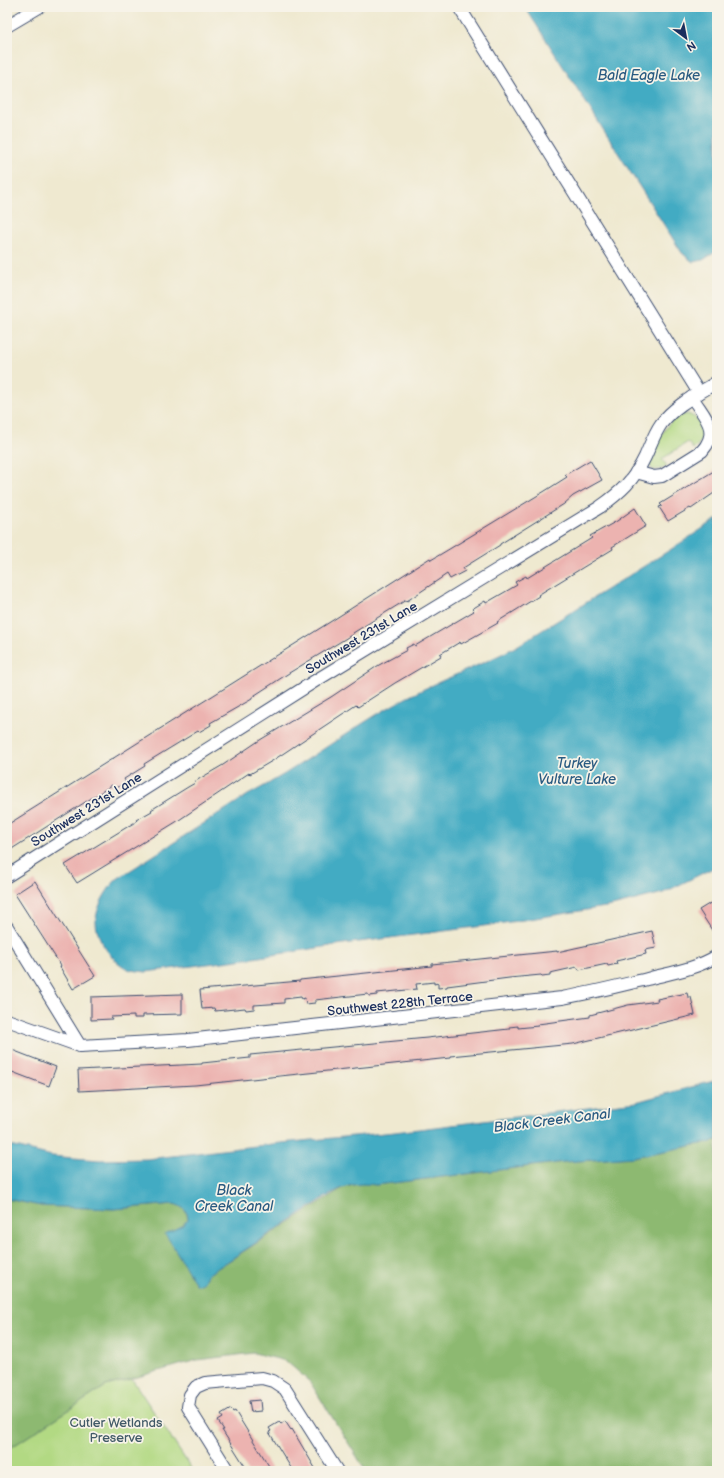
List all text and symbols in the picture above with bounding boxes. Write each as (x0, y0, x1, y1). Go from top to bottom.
north arrow (666, 18, 706, 58)
text: N (684, 38, 698, 54)
water label: Bald Eagle Lake (598, 67, 700, 84)
street label: Southwest 231st Lane (303, 598, 421, 678)
water label: Turkey Vulture Lake (538, 755, 616, 788)
street label: Southwest 231st Lane (28, 769, 145, 850)
street label: Southwest 228th Terrace (327, 988, 474, 1020)
water label: Black Creek Canal (493, 1105, 612, 1136)
water label: Black Creek Canal (195, 1182, 274, 1215)
park label: Cutler Wetlands Preserve (70, 1415, 163, 1446)

